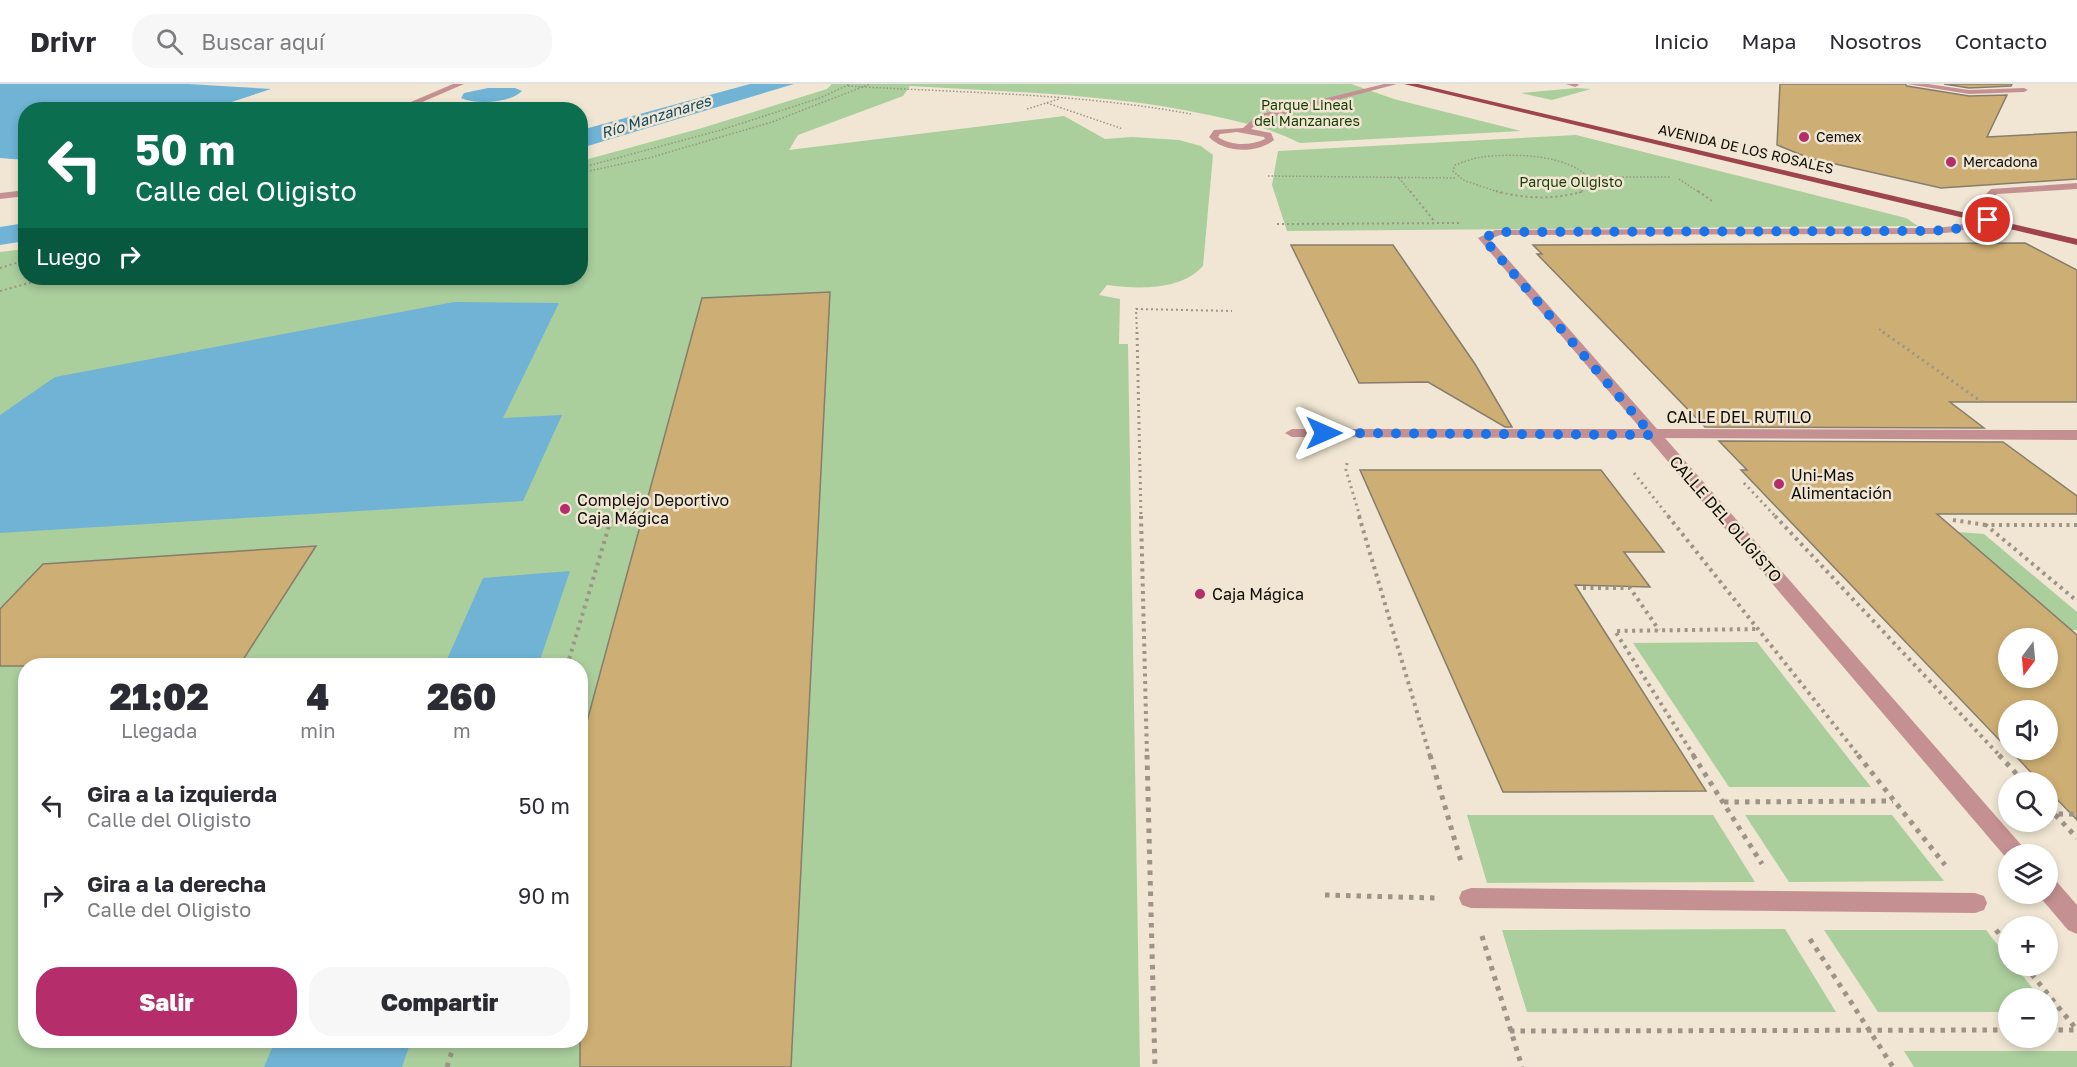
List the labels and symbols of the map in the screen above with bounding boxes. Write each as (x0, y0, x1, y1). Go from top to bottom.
water label: Río Manzanares (599, 91, 714, 141)
park label: Parque Lineal del Manzanares (1254, 96, 1360, 129)
street label: AVENIDA DE LOS ROSALES (1657, 120, 1835, 177)
place label: Cemex (1816, 128, 1862, 145)
marker: Cemex (1797, 130, 1811, 144)
place label: Mercadona (1963, 153, 2038, 170)
marker: Mercadona (1944, 155, 1958, 169)
park label: Parque Oligisto (1519, 173, 1623, 190)
pin (1962, 194, 2013, 245)
position arrow (1292, 401, 1356, 465)
street label: CALLE DEL RUTILO (1666, 407, 1812, 427)
street label: CALLE DEL OLIGISTO (1666, 452, 1786, 586)
place label: Uni-Mas Alimentación (1791, 465, 1892, 503)
marker: Uni-Mas Alimentación (1772, 477, 1786, 491)
place label: Complejo Deportivo Caja Mágica (577, 490, 729, 528)
marker: Complejo Deportivo Caja Mágica (558, 502, 572, 516)
place label: Caja Mágica (1212, 584, 1304, 604)
marker: Caja Mágica (1193, 587, 1207, 601)
north arrow (1998, 628, 2058, 688)

